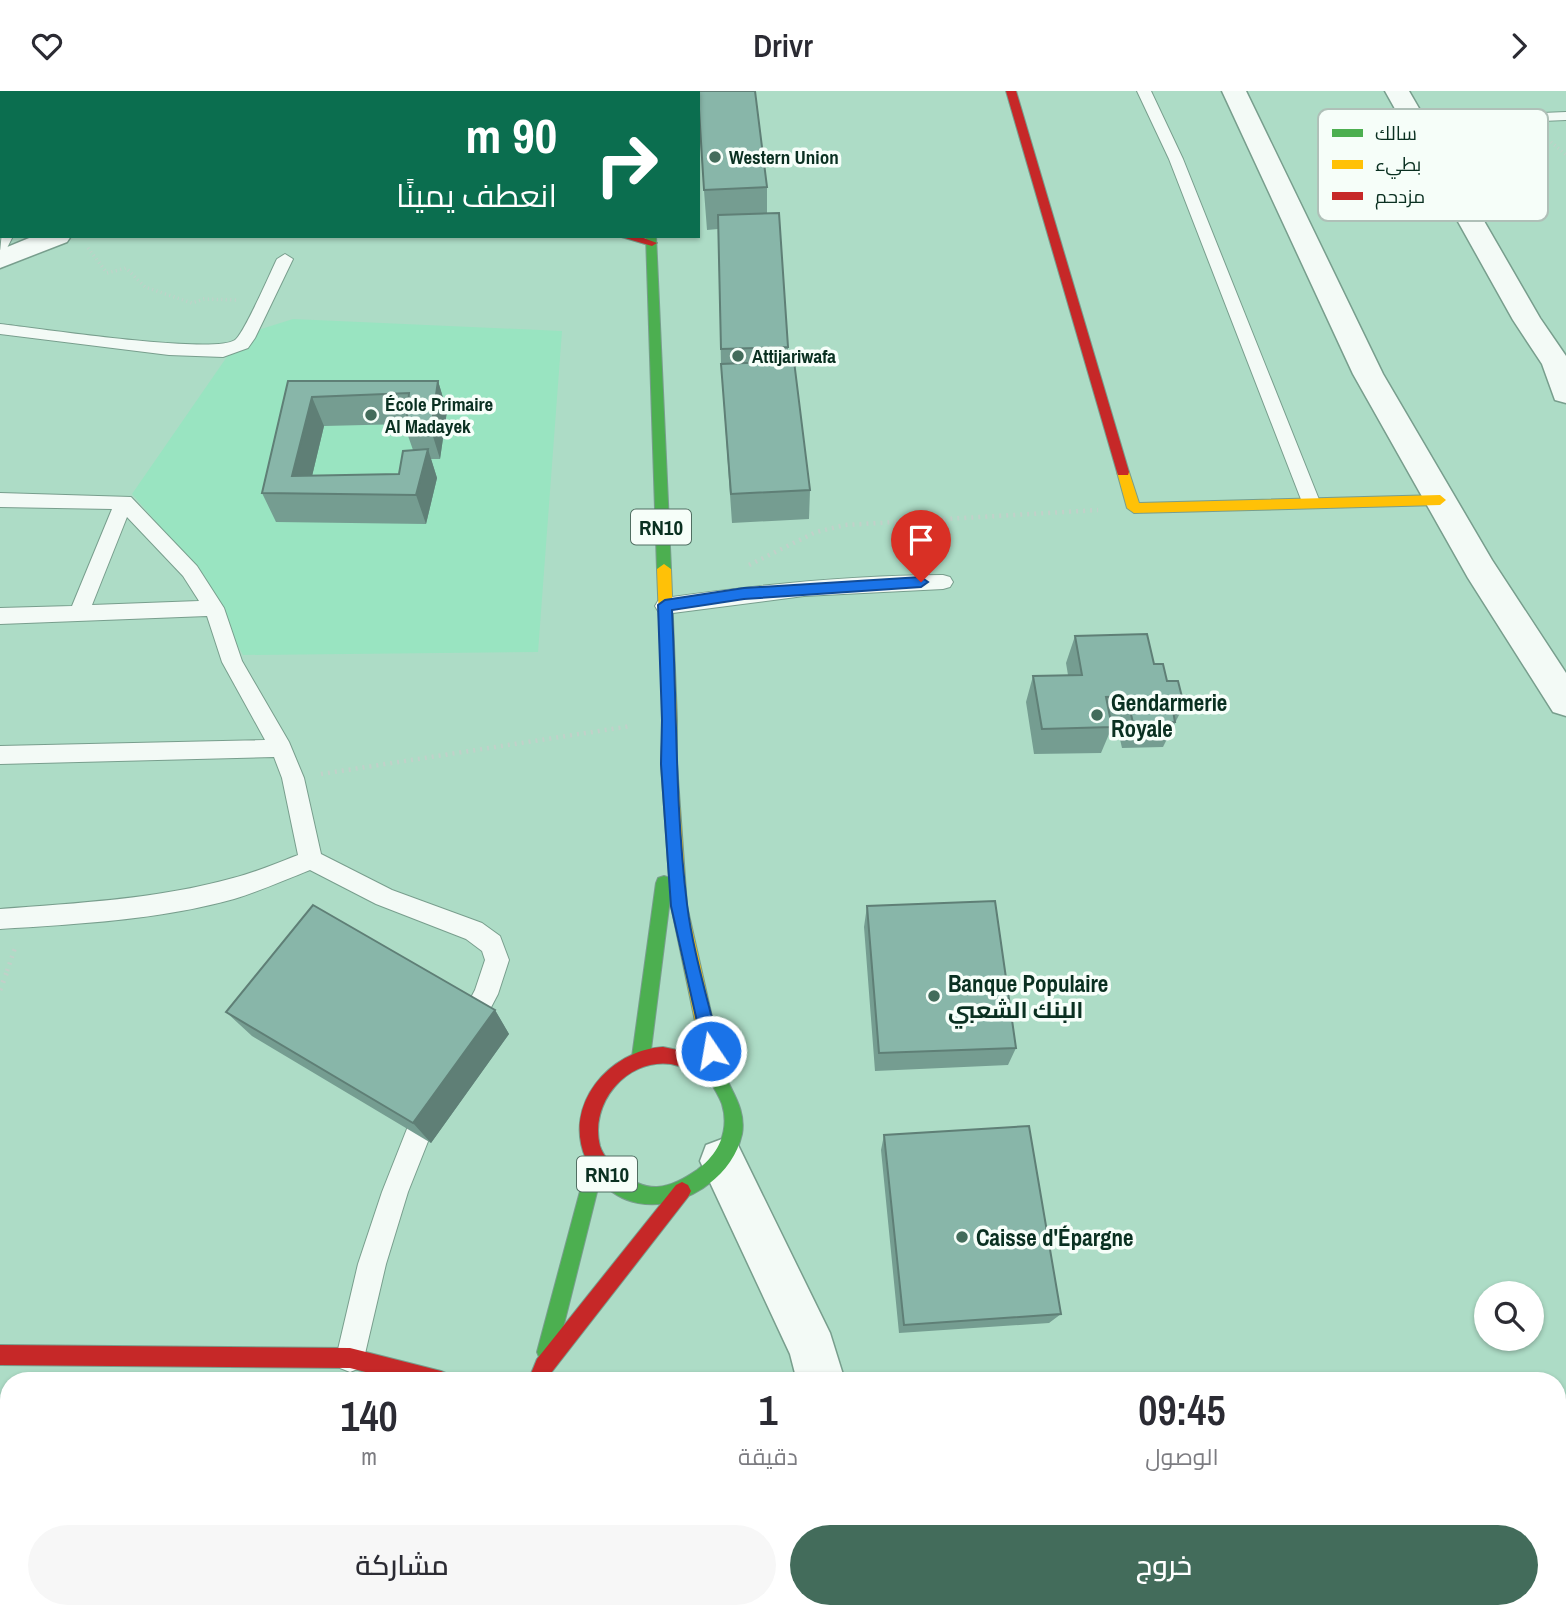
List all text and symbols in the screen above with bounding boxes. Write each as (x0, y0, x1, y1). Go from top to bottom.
text: Drivr (753, 24, 813, 67)
icon: heart (28, 27, 66, 65)
icon: forward (1500, 27, 1538, 65)
text: 90 m (465, 102, 557, 168)
legend (1318, 109, 1548, 221)
icon: right (581, 119, 672, 210)
text: سالك (1375, 120, 1417, 146)
place label: Western Union (729, 144, 839, 170)
marker: Western Union (707, 149, 723, 165)
text: بطيء (1375, 151, 1421, 179)
text: انعطف يمينًا (396, 174, 557, 217)
text: مزدحم (1375, 183, 1425, 210)
place label: Attijariwafa (752, 343, 836, 369)
marker: Attijariwafa (730, 348, 746, 364)
place label: École Primaire Al Madayek (385, 391, 494, 439)
marker: École Primaire Al Madayek (363, 407, 379, 423)
road number: RN10 (631, 509, 691, 544)
pin (891, 510, 951, 582)
icon: arrive (902, 521, 940, 559)
place label: Gendarmerie Royale (1111, 687, 1227, 744)
marker: Gendarmerie Royale (1089, 707, 1105, 723)
place label: Banque Populaire البنك الشعبي (948, 968, 1108, 1029)
marker: Banque Populaire البنك الشعبي (926, 988, 942, 1004)
position arrow (674, 1014, 748, 1088)
road number: RN10 (577, 1157, 637, 1191)
place label: Caisse d'Épargne (976, 1222, 1134, 1253)
marker: Caisse d'Épargne (954, 1229, 970, 1245)
map controls (1474, 1281, 1544, 1351)
button: search (1474, 1281, 1544, 1351)
text: 1 (758, 1382, 778, 1438)
text: 09:45 (1138, 1382, 1226, 1438)
text: 140 (340, 1388, 398, 1444)
text: m (361, 1441, 377, 1472)
text: دقيقة (738, 1441, 798, 1472)
text: الوصول (1145, 1441, 1219, 1472)
button: مشاركة (28, 1525, 776, 1605)
button: خروج (790, 1525, 1538, 1605)

